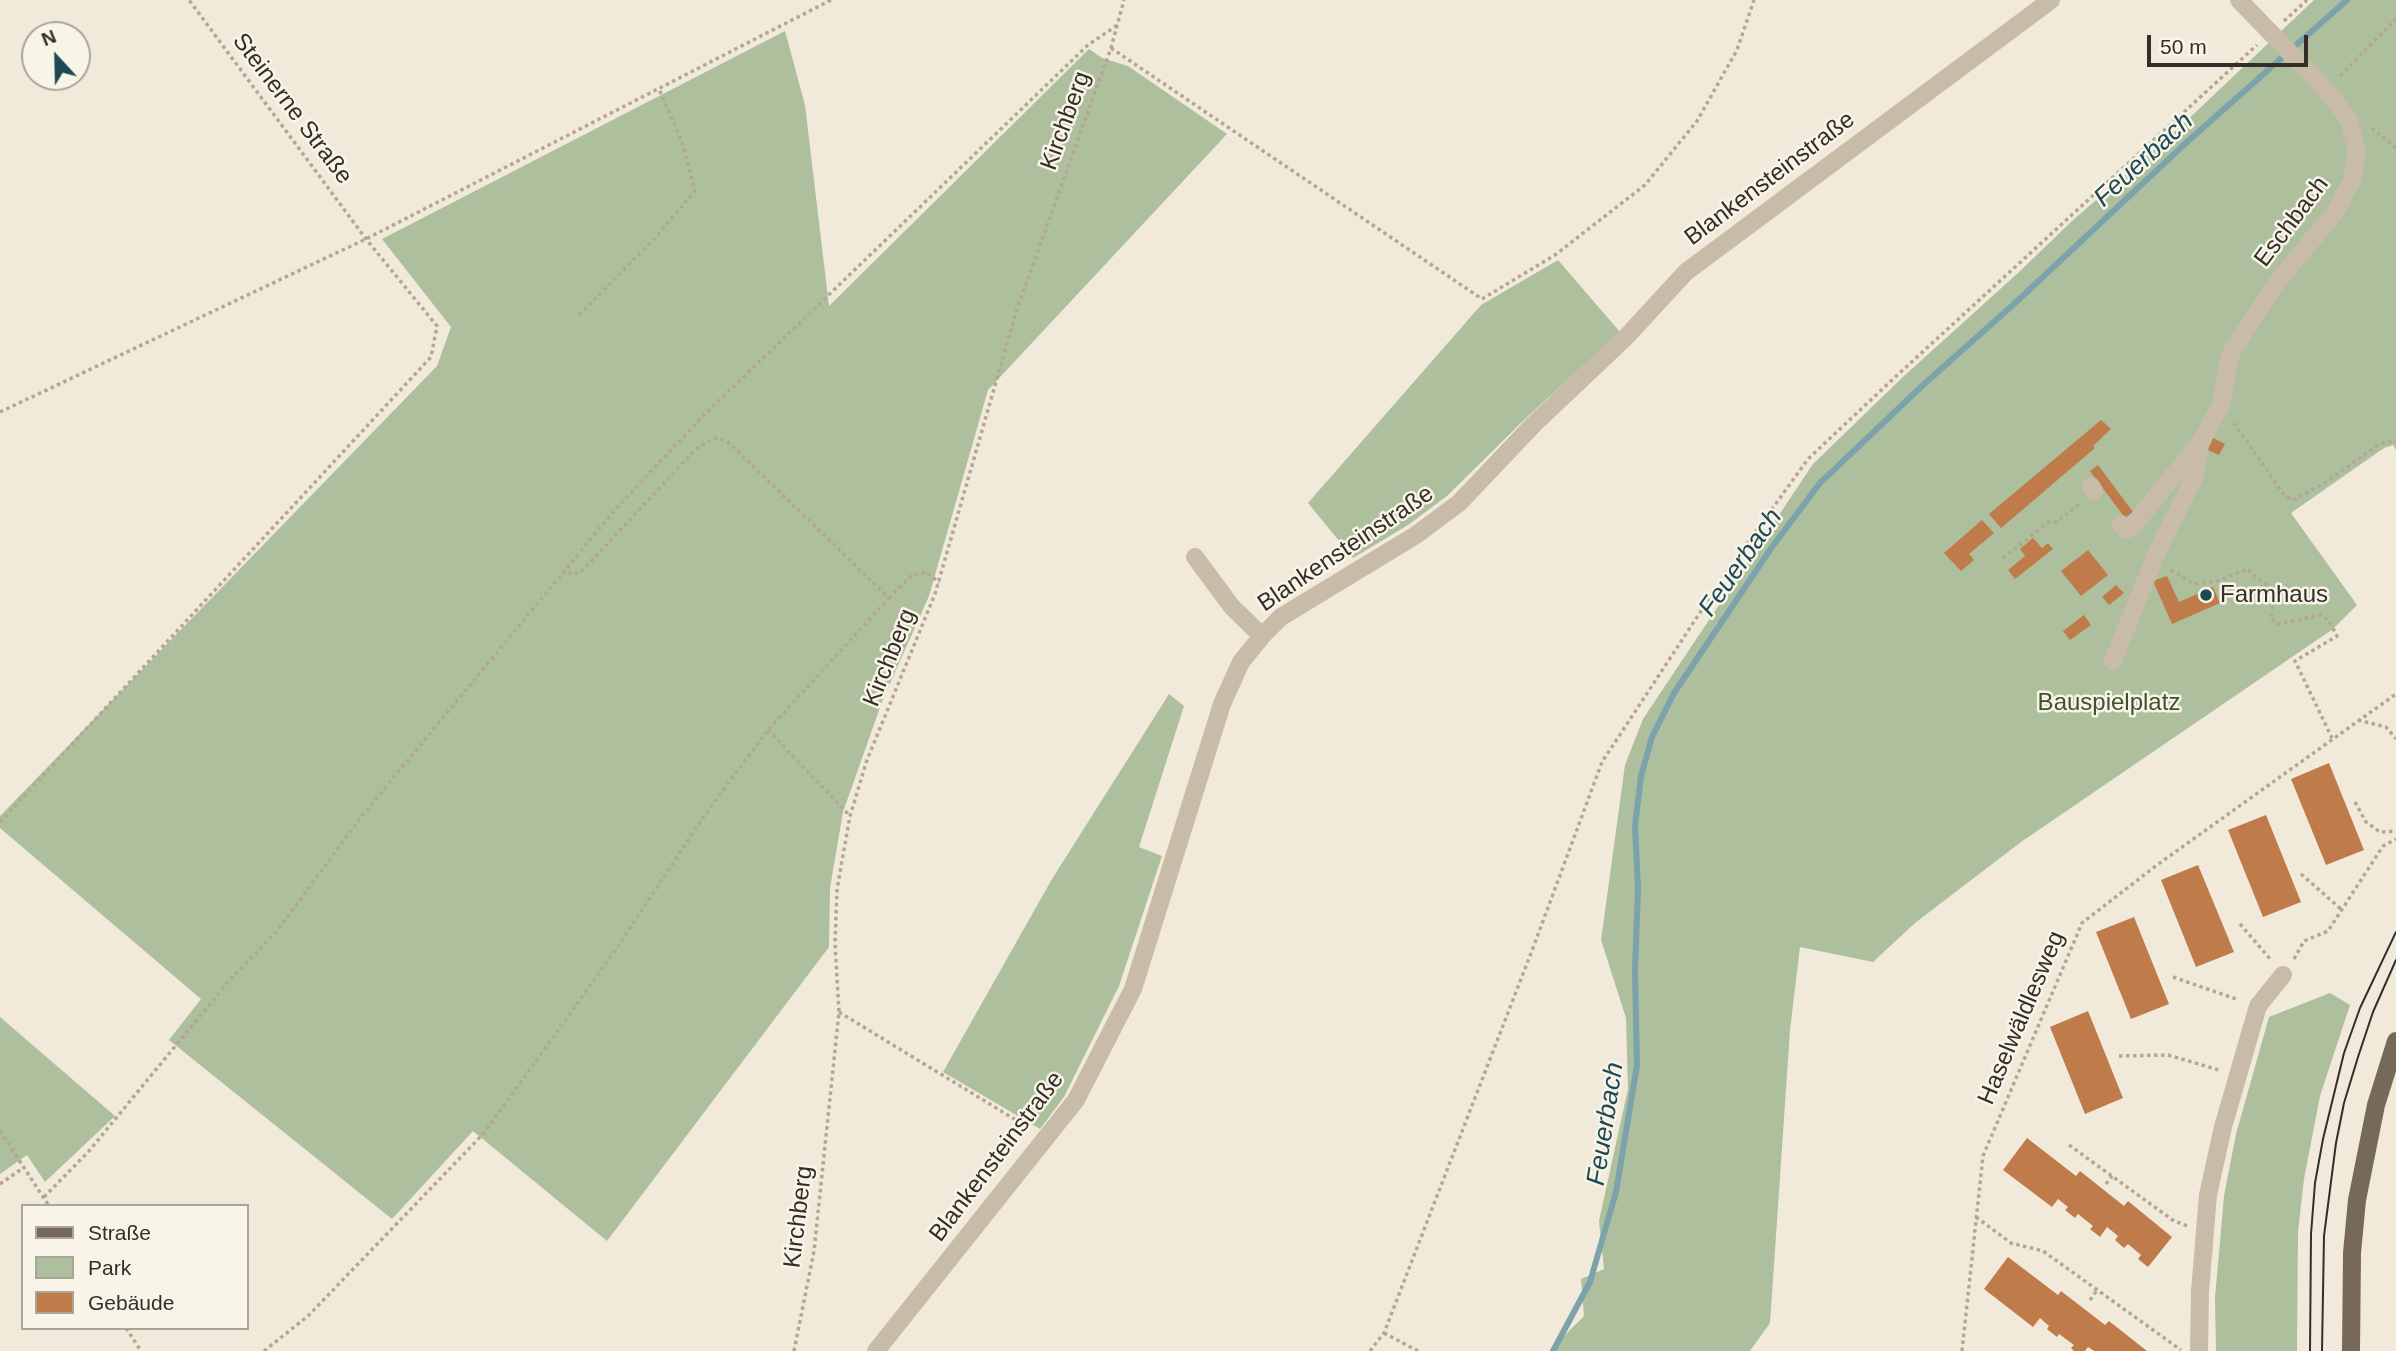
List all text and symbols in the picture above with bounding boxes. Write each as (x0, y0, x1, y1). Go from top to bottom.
north arrow (21, 21, 91, 91)
scale bar (2151, 21, 2312, 65)
text: N (38, 26, 59, 50)
street label: Steinerne Straße (226, 28, 358, 190)
text: 50 m (2160, 35, 2207, 58)
street label: Kirchberg (1035, 68, 1097, 174)
street label: Blankensteinstraße (1679, 106, 1861, 252)
water label: Feuerbach (2088, 106, 2200, 214)
street label: Eschbach (2249, 171, 2335, 273)
street label: Blankensteinstraße (1253, 480, 1439, 618)
water label: Feuerbach (1693, 503, 1789, 623)
place label: Farmhaus (2220, 581, 2328, 609)
marker: Farmhaus (2198, 587, 2214, 603)
street label: Kirchberg (857, 605, 923, 711)
park label: Bauspielplatz (2038, 689, 2180, 717)
street label: Haselwäldlesweg (1973, 927, 2071, 1109)
water label: Feuerbach (1581, 1060, 1631, 1188)
street label: Blankensteinstraße (924, 1066, 1070, 1248)
street label: Kirchberg (778, 1164, 820, 1270)
legend (21, 1204, 248, 1330)
text: Straße (88, 1221, 151, 1244)
text: Park (88, 1256, 131, 1279)
text: Gebäude (88, 1291, 174, 1314)

